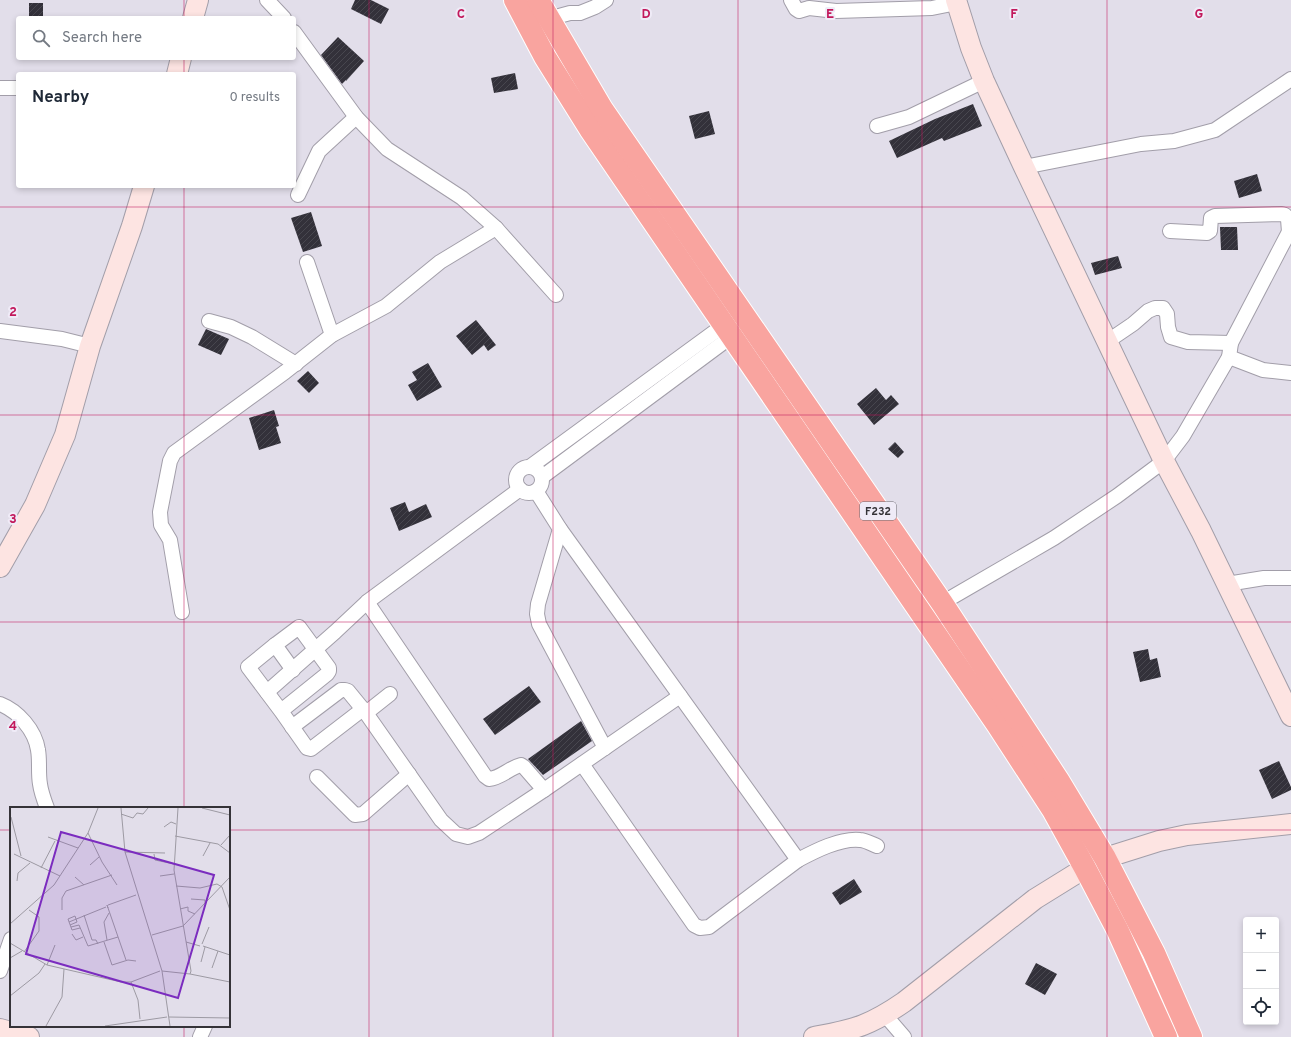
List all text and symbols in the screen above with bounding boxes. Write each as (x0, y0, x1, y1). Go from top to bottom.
text: C (457, 7, 465, 23)
text: D (641, 7, 651, 23)
text: E (826, 7, 834, 23)
text: F (1010, 7, 1018, 23)
text: G (1195, 7, 1204, 23)
search box (16, 16, 296, 60)
icon: search (30, 27, 52, 49)
text: Search here (62, 29, 142, 48)
text: Nearby (32, 87, 89, 109)
text: 0 results (229, 90, 280, 106)
text: 2 (9, 305, 17, 321)
road number: F232 (860, 502, 896, 520)
text: 3 (9, 512, 17, 528)
text: 4 (9, 719, 17, 735)
inset map (10, 807, 230, 1027)
map controls (1243, 917, 1279, 1025)
button: + (1243, 917, 1279, 953)
button: − (1243, 953, 1279, 989)
button: locate (1243, 989, 1279, 1025)

